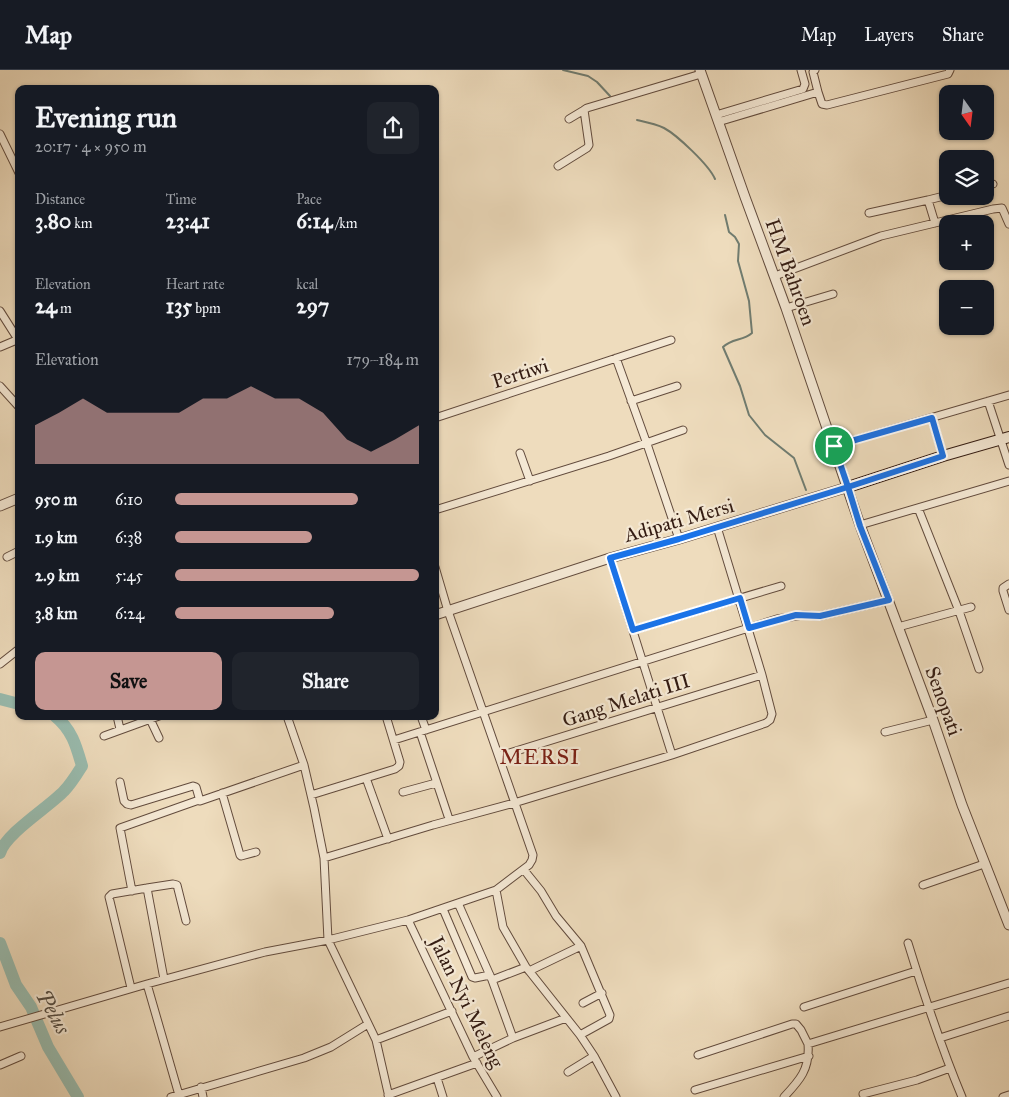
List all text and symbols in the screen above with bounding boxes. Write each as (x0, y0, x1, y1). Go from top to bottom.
text: Map (25, 20, 72, 50)
text: Map (801, 24, 836, 46)
text: Layers (864, 24, 914, 46)
text: Share (942, 24, 984, 46)
north arrow (939, 85, 994, 140)
map controls (939, 85, 994, 335)
text: Evening run (35, 100, 177, 135)
button: share (367, 102, 419, 154)
text: 20:17 · 4 × 950 m (35, 137, 147, 156)
button: layers (939, 150, 994, 205)
text: Distance (35, 191, 85, 208)
text: Time (166, 191, 197, 208)
text: Pace (296, 191, 322, 208)
text: 3.80 (35, 208, 71, 234)
text: 23:41 (166, 208, 210, 234)
text: 6:14 (296, 208, 332, 234)
text: km (71, 215, 92, 232)
text: /km (332, 215, 357, 232)
street label: HM Bahroen (761, 215, 821, 329)
button: + (939, 215, 994, 270)
text: Elevation (35, 276, 91, 293)
text: Heart rate (166, 276, 225, 293)
text: kcal (296, 276, 318, 293)
button: − (939, 280, 994, 335)
text: 24 (35, 293, 57, 319)
text: 135 (166, 293, 192, 319)
text: 297 (296, 293, 329, 319)
text: m (57, 300, 72, 317)
text: bpm (192, 300, 221, 317)
text: Elevation (35, 350, 99, 369)
text: 179–184 m (347, 350, 419, 369)
street label: Pertiwi (489, 353, 552, 393)
pin (813, 425, 855, 467)
icon: arrive (820, 432, 848, 460)
text: 950 m (35, 490, 77, 509)
text: 6:10 (115, 490, 143, 509)
street label: Adipati Mersi (620, 493, 737, 547)
text: 1.9 km (35, 528, 78, 547)
text: 6:38 (115, 528, 142, 547)
text: 2.9 km (35, 566, 79, 585)
text: 5:45 (115, 566, 143, 585)
text: 3.8 km (35, 604, 78, 623)
text: 6:24 (115, 604, 144, 623)
button: Save (35, 652, 222, 710)
button: Share (232, 652, 419, 710)
street label: Senopati (920, 663, 968, 739)
street label: Gang Melati III (559, 668, 693, 733)
district label: MERSI (499, 743, 581, 770)
street label: Jalan Nyi Meleng (423, 931, 509, 1073)
water label: Pelus (30, 985, 76, 1039)

